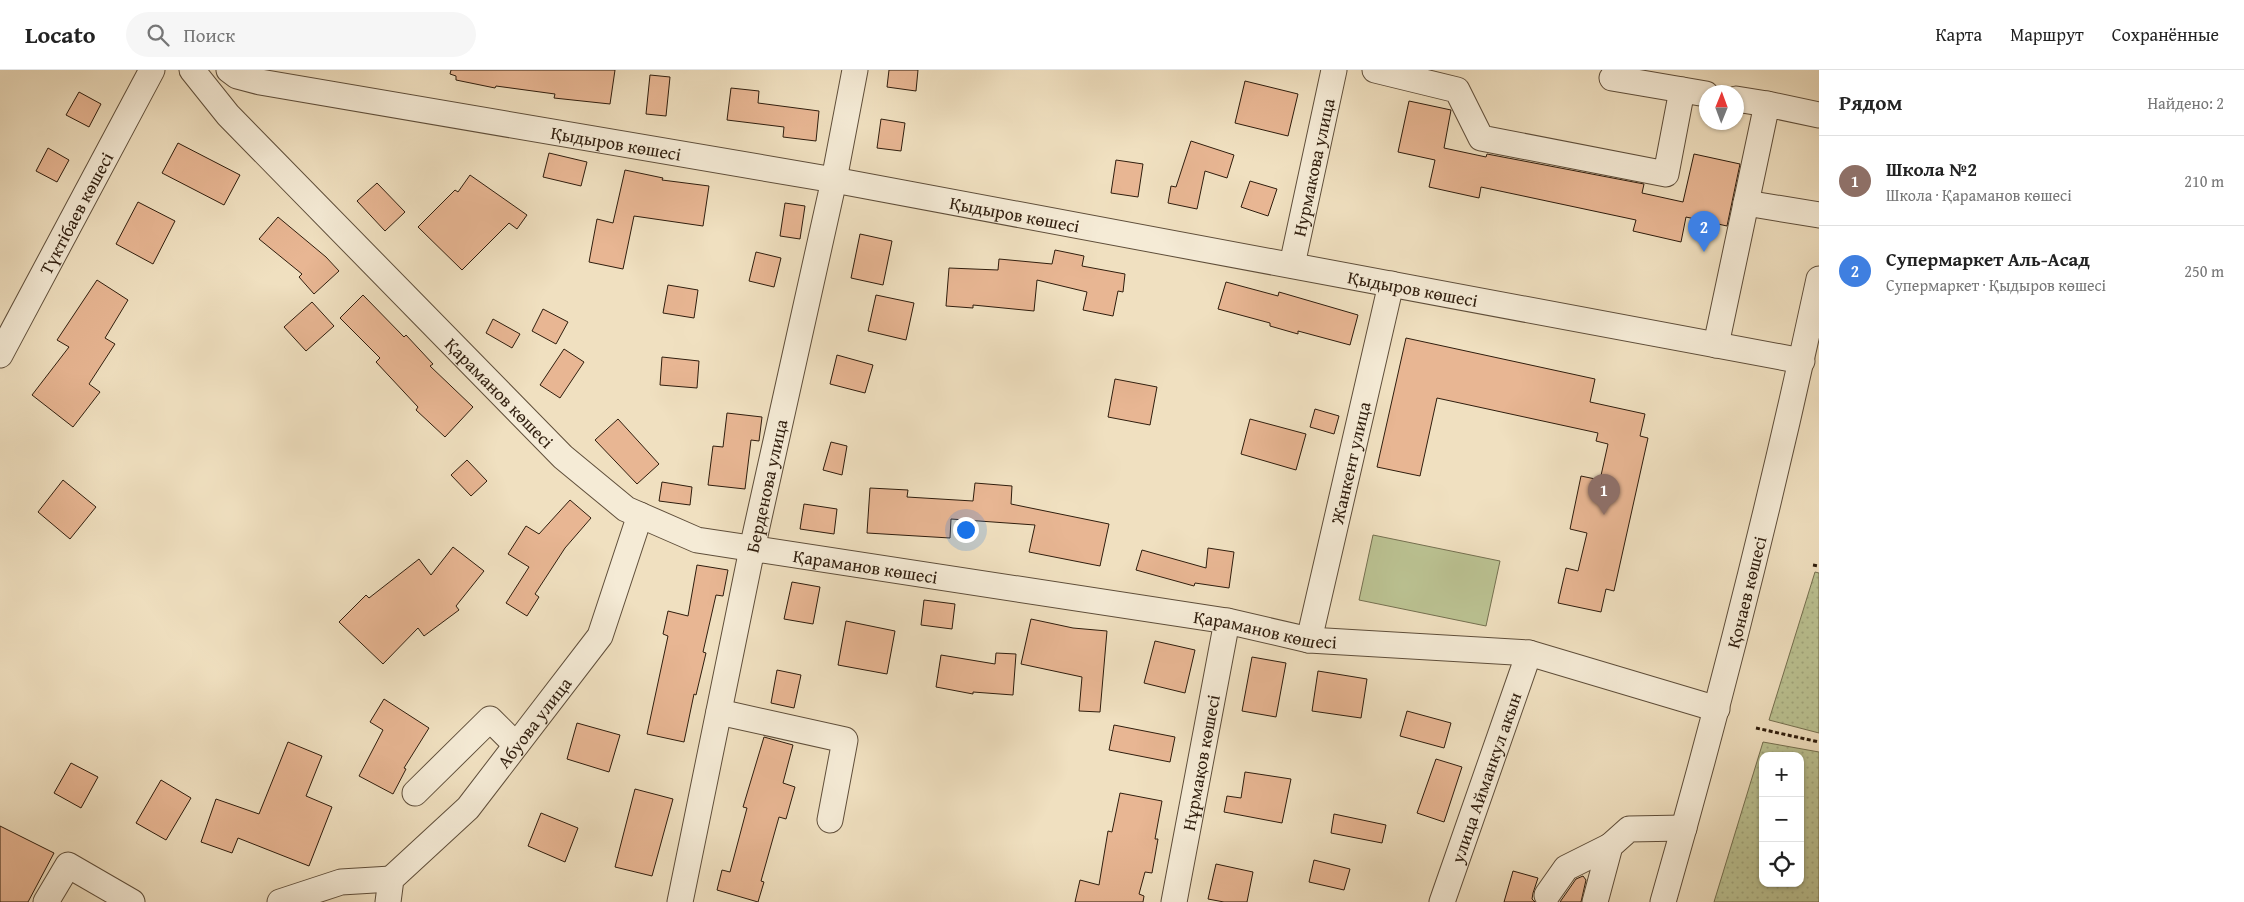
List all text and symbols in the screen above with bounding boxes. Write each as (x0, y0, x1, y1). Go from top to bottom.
search box (126, 12, 476, 57)
text: Locato (25, 17, 96, 52)
icon: search (144, 21, 172, 49)
text: Поиск (184, 21, 235, 49)
text: Карта (1936, 21, 1982, 48)
text: Маршрут (2010, 21, 2084, 48)
text: Сохранённые (2112, 21, 2219, 48)
north arrow (1699, 85, 1744, 130)
text: Рядом (1839, 87, 1902, 118)
text: Найдено: 2 (2147, 91, 2224, 115)
street label: Нурмакова улица (1285, 95, 1341, 239)
street label: Қыдыров көшесі (549, 118, 683, 167)
street label: Түктібаев көшесі (32, 147, 120, 279)
text: Школа №2 (1886, 155, 1977, 183)
text: 1 (1851, 169, 1859, 193)
text: 210 m (2184, 169, 2224, 193)
text: Школа · Қараманов көшесі (1886, 183, 2072, 207)
street label: Қыдыров көшесі (948, 188, 1082, 239)
pin: 2 (1688, 211, 1720, 252)
text: Супермаркет Аль-Асад (1886, 245, 2090, 273)
text: 2 (1851, 259, 1859, 283)
text: 250 m (2184, 259, 2224, 283)
street label: Қыдыров көшесі (1346, 263, 1480, 314)
text: Супермаркет · Қыдыров көшесі (1886, 273, 2106, 297)
street label: Қараманов көшесі (439, 331, 560, 454)
street label: Жанкент улица (1322, 398, 1377, 527)
street label: Берденова улица (738, 416, 794, 555)
pin: 1 (1588, 474, 1620, 515)
your location (953, 517, 979, 543)
street label: Қонаев көшесі (1719, 533, 1773, 651)
street label: Қараманов көшесі (791, 541, 940, 590)
street label: Қараманов көшесі (1192, 603, 1338, 655)
street label: Абуова улица (490, 671, 578, 774)
street label: улица Айманкул акын (1443, 688, 1528, 868)
street label: Нұрмақов көшесі (1174, 692, 1226, 833)
map controls (1759, 752, 1804, 887)
button: + (1759, 752, 1804, 797)
button: − (1759, 797, 1804, 842)
button: locate (1759, 842, 1804, 887)

